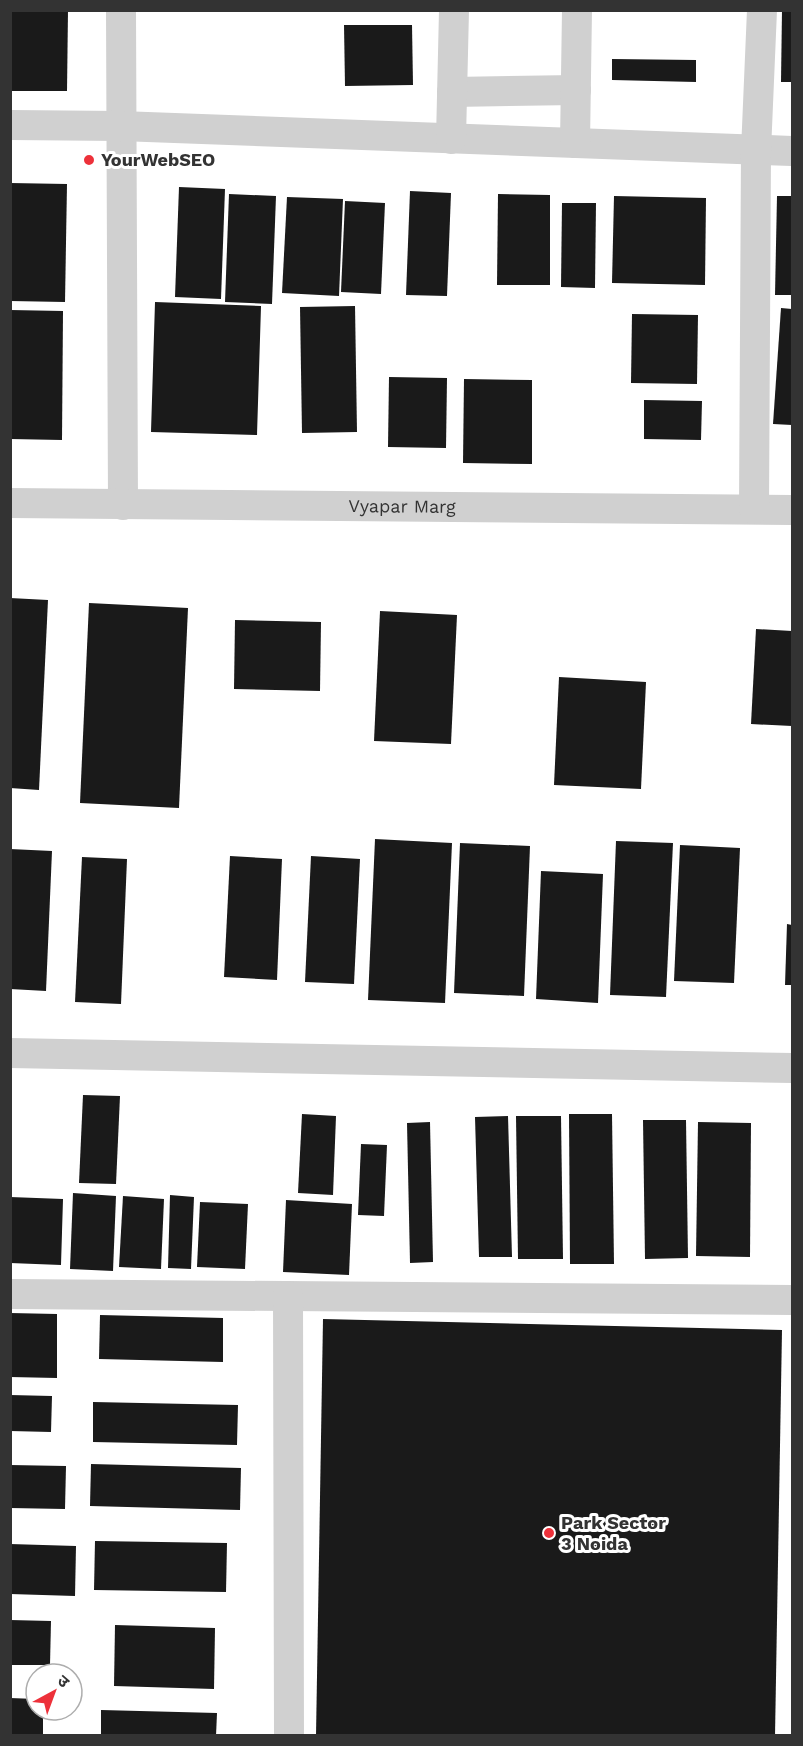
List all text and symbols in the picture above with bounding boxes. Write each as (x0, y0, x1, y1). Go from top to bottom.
place label: YourWebSEO (101, 149, 215, 170)
marker: YourWebSEO (82, 153, 96, 167)
street label: Vyapar Marg (348, 495, 456, 517)
place label: Park Sector 3 Noida (561, 1512, 666, 1554)
marker: Park Sector 3 Noida (542, 1526, 556, 1540)
north arrow (24, 1662, 84, 1722)
text: उ (54, 1671, 74, 1692)

